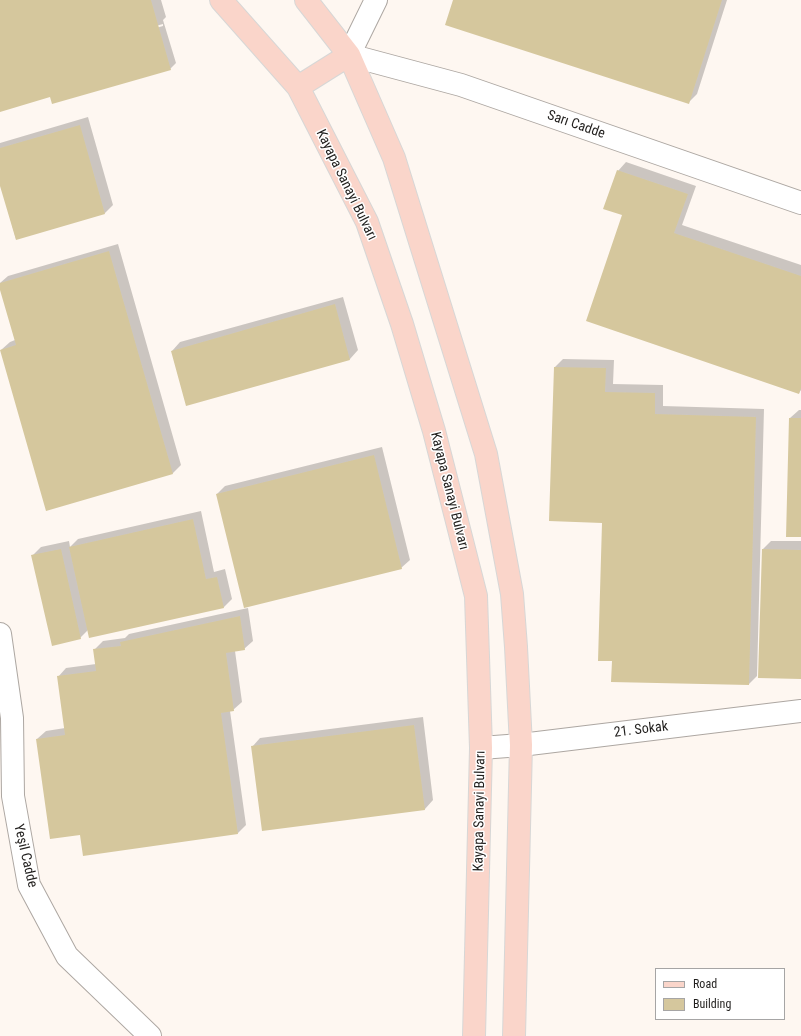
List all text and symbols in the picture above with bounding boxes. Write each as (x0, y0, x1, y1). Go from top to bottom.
street label: Sarı Cadde (545, 107, 607, 143)
street label: Kayapa Sanayi Bulvarı (312, 127, 380, 243)
street label: Kayapa Sanayi Bulvarı (426, 430, 472, 552)
street label: 21. Sokak (613, 718, 669, 742)
street label: Kayapa Sanayi Bulvarı (471, 750, 489, 872)
street label: Yeşil Cadde (10, 823, 40, 889)
legend (655, 968, 785, 1020)
text: Road (693, 977, 717, 991)
text: Building (693, 997, 731, 1011)

